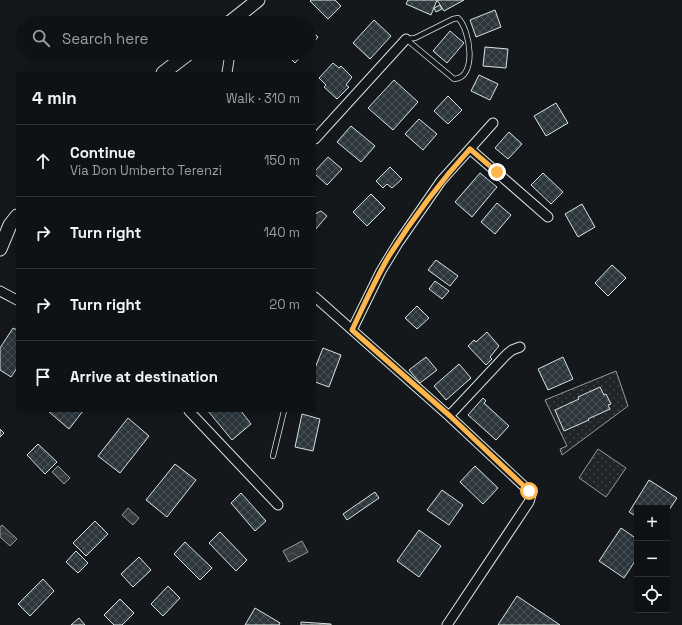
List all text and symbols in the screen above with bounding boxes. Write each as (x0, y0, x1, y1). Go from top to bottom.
search box (16, 16, 316, 60)
icon: search (30, 27, 52, 49)
text: Search here (62, 29, 148, 48)
text: 4 min (32, 87, 77, 109)
text: Walk · 310 m (226, 90, 300, 107)
text: Continue (70, 143, 136, 162)
icon: ahead (32, 150, 54, 172)
text: 150 m (264, 152, 300, 169)
text: Via Don Umberto Terenzi (70, 162, 222, 179)
route end (488, 163, 506, 181)
icon: right (32, 222, 54, 244)
text: Turn right (70, 223, 141, 242)
text: 140 m (264, 224, 300, 241)
icon: right (32, 294, 54, 316)
text: Turn right (70, 295, 141, 314)
text: 20 m (269, 296, 300, 313)
icon: arrive (32, 366, 54, 388)
text: Arrive at destination (70, 367, 218, 386)
route start (520, 482, 538, 500)
map controls (634, 505, 670, 613)
button: + (634, 505, 670, 541)
button: − (634, 541, 670, 577)
button: locate (634, 577, 670, 613)

